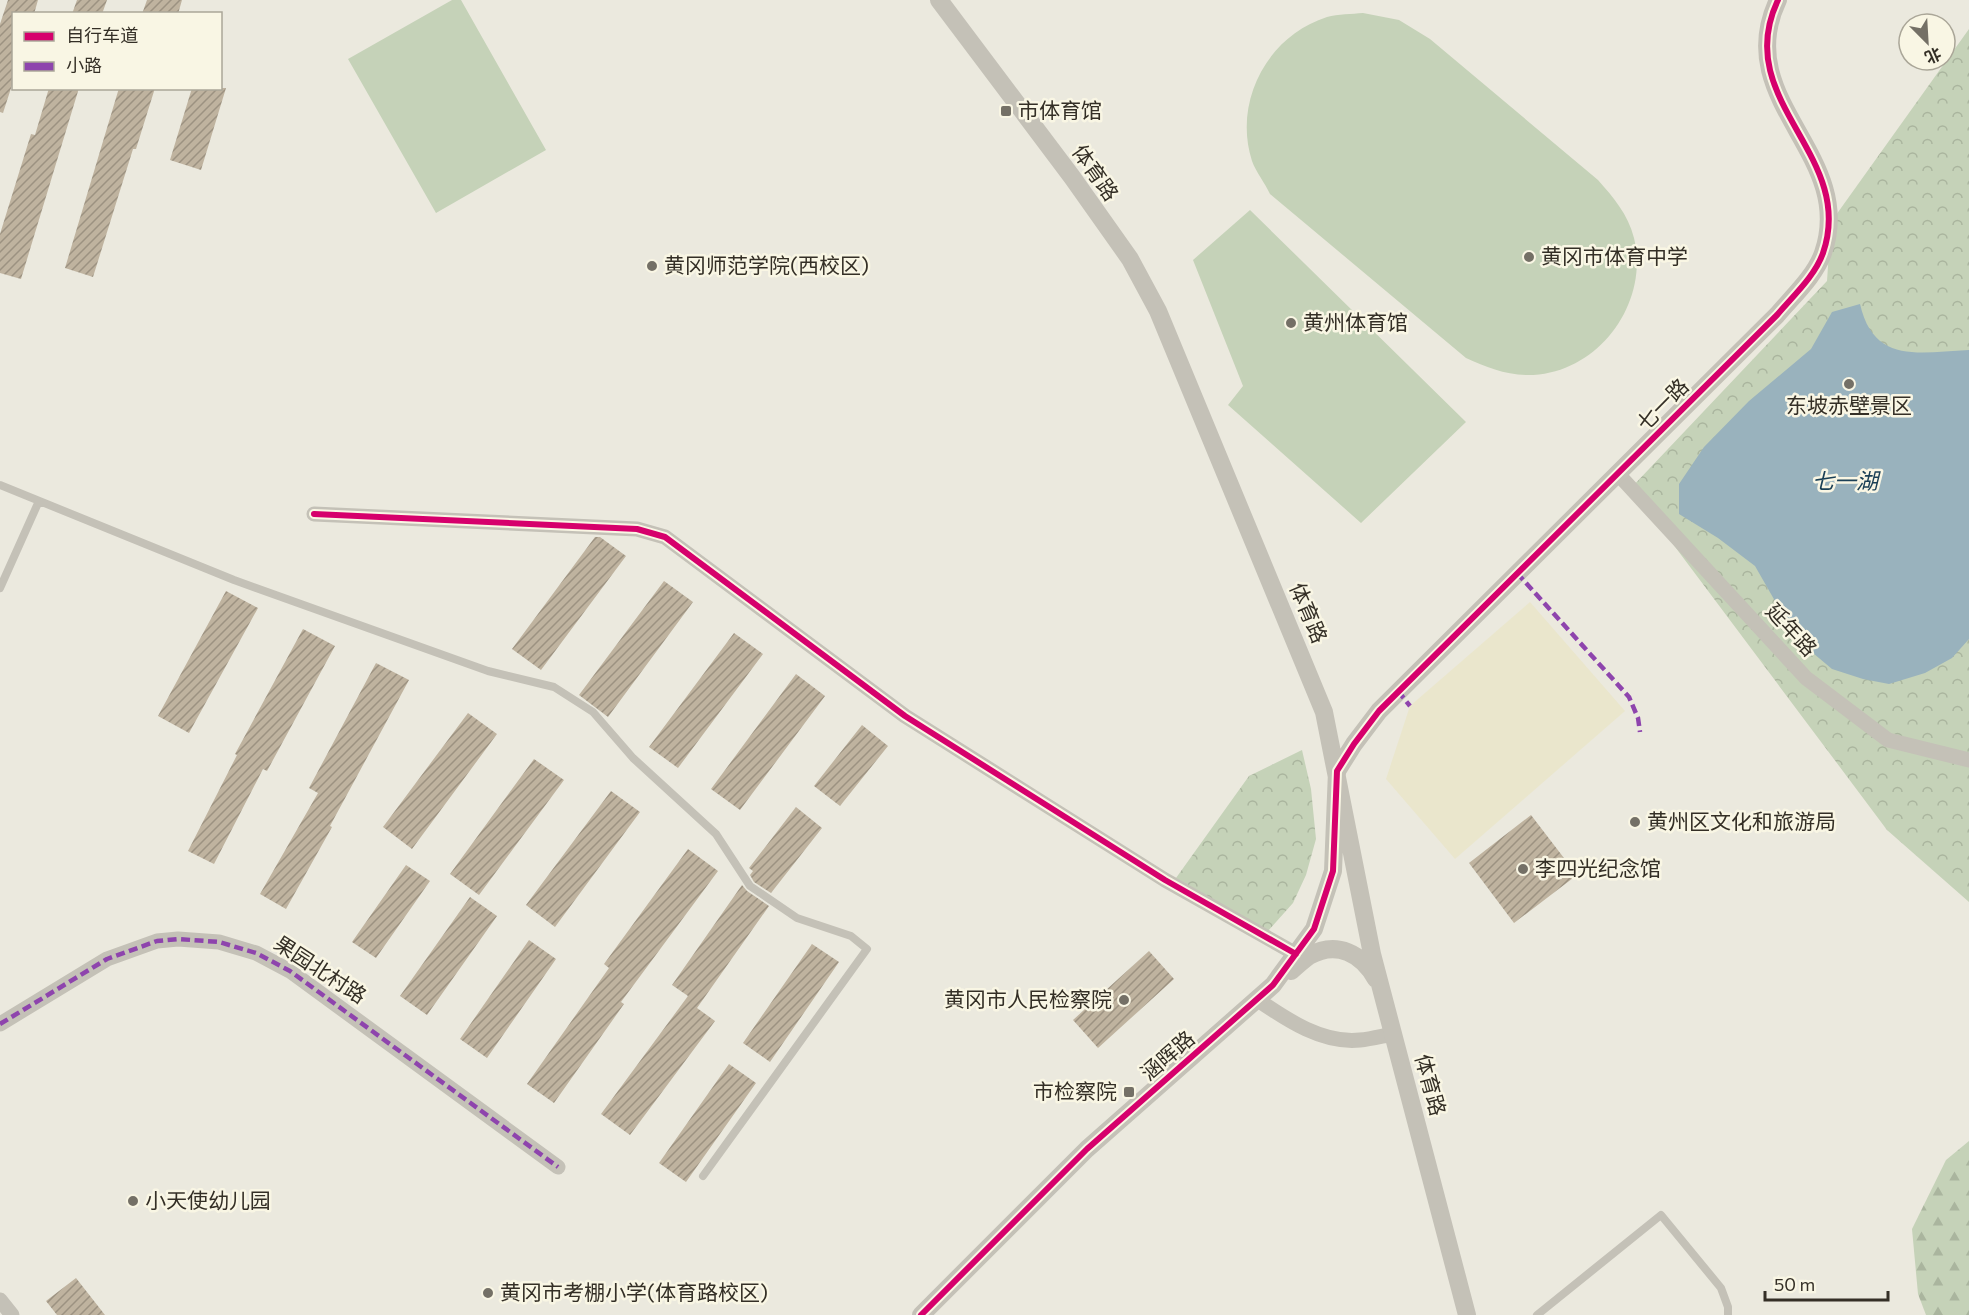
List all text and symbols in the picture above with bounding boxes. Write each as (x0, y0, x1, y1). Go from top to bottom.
legend (12, 12, 222, 90)
north arrow (1897, 12, 1957, 72)
text: 自行车道 (66, 24, 138, 46)
text: 北 (1922, 44, 1944, 68)
text: 小路 (66, 54, 102, 76)
place label: 市体育馆 (1018, 97, 1102, 122)
marker: 市体育馆 (999, 104, 1013, 118)
street label: 体育路 (1068, 139, 1125, 205)
place label: 黄冈市体育中学 (1541, 243, 1688, 268)
marker: 黄冈市体育中学 (1522, 250, 1536, 264)
place label: 黄冈师范学院(西校区) (664, 252, 869, 277)
marker: 黄冈师范学院(西校区) (645, 259, 659, 273)
place label: 黄州体育馆 (1303, 309, 1408, 334)
marker: 黄州体育馆 (1284, 316, 1298, 330)
street label: 七一路 (1631, 373, 1693, 435)
marker: 东坡赤壁景区 (1842, 377, 1856, 391)
place label: 东坡赤壁景区 (1786, 392, 1912, 417)
water label: 七一湖 (1812, 467, 1881, 494)
street label: 体育路 (1286, 579, 1333, 646)
street label: 延年路 (1761, 597, 1823, 661)
place label: 黄州区文化和旅游局 (1647, 808, 1836, 833)
marker: 黄州区文化和旅游局 (1628, 815, 1642, 829)
place label: 李四光纪念馆 (1535, 855, 1661, 880)
marker: 李四光纪念馆 (1516, 862, 1530, 876)
street label: 果园北村路 (270, 930, 372, 1008)
place label: 黄冈市人民检察院 (944, 986, 1112, 1011)
marker: 黄冈市人民检察院 (1117, 993, 1131, 1007)
street label: 涵晖路 (1135, 1025, 1199, 1085)
street label: 体育路 (1411, 1051, 1452, 1118)
place label: 市检察院 (1033, 1078, 1117, 1103)
marker: 市检察院 (1122, 1085, 1136, 1099)
place label: 小天使幼儿园 (145, 1187, 271, 1212)
marker: 小天使幼儿园 (126, 1194, 140, 1208)
scale bar (1765, 1264, 1888, 1302)
text: 50 m (1774, 1273, 1815, 1295)
place label: 黄冈市考棚小学(体育路校区) (500, 1279, 768, 1304)
marker: 黄冈市考棚小学(体育路校区) (481, 1286, 495, 1300)

